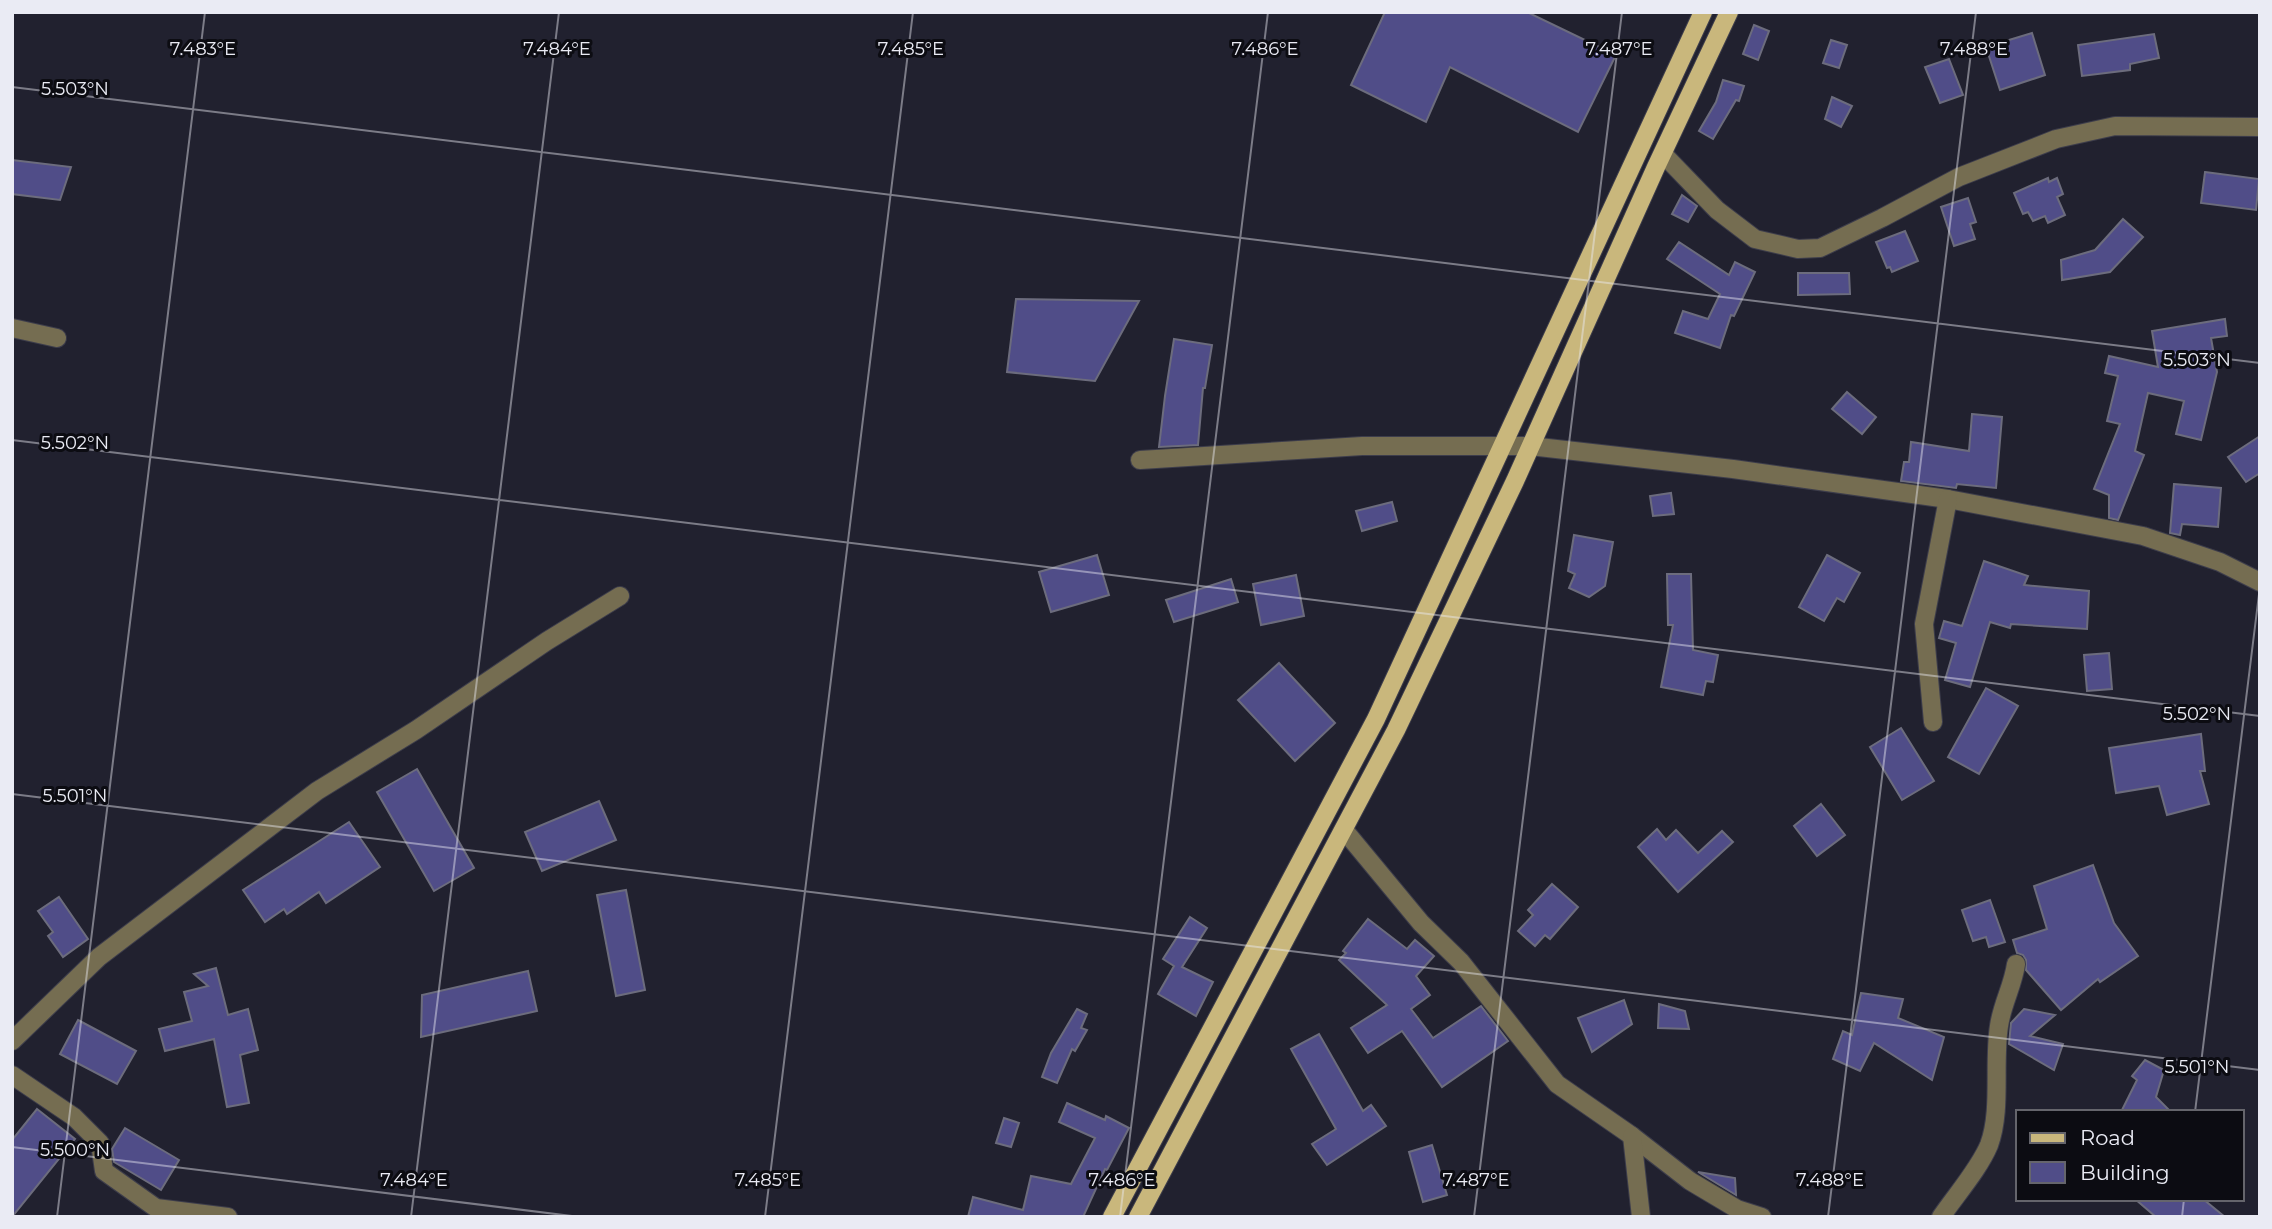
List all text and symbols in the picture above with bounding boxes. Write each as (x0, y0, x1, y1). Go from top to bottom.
text: 7.483°E (170, 38, 236, 60)
text: 7.484°E (523, 38, 591, 60)
text: 7.485°E (878, 38, 944, 60)
text: 7.486°E (1232, 38, 1298, 60)
text: 7.487°E (1585, 38, 1653, 60)
text: 7.488°E (1940, 38, 2008, 60)
text: 5.503°N (41, 78, 109, 100)
text: 5.503°N (2163, 349, 2231, 371)
text: 5.502°N (41, 432, 109, 454)
text: 5.502°N (2163, 703, 2231, 725)
text: 5.501°N (43, 785, 107, 807)
text: 5.501°N (2165, 1056, 2229, 1078)
legend (2016, 1110, 2244, 1201)
text: Road (2080, 1125, 2135, 1150)
text: 5.500°N (40, 1139, 110, 1161)
text: Building (2080, 1160, 2170, 1185)
text: 7.484°E (380, 1169, 448, 1191)
text: 7.485°E (735, 1169, 801, 1191)
text: 7.486°E (1089, 1169, 1155, 1191)
text: 7.487°E (1442, 1169, 1510, 1191)
text: 7.488°E (1796, 1169, 1864, 1191)

